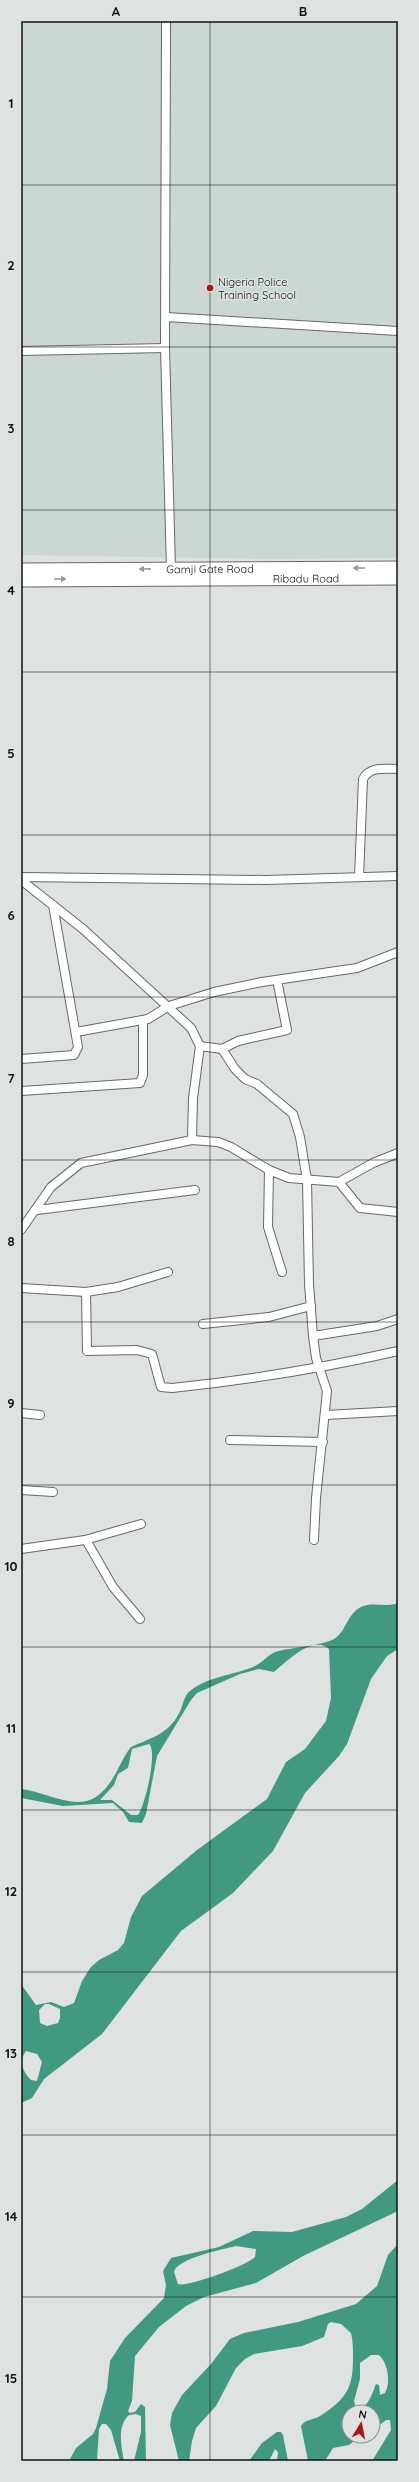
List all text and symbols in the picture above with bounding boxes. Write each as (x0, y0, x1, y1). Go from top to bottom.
text: A (112, 3, 121, 19)
text: B (299, 3, 307, 19)
text: 1 (8, 95, 14, 111)
text: 2 (7, 257, 15, 273)
place label: Nigeria Police Training School (218, 275, 296, 302)
marker: Nigeria Police Training School (205, 283, 215, 293)
text: 3 (8, 420, 15, 436)
street label: Gamji Gate Road (166, 562, 254, 576)
one-way arrow (352, 565, 365, 571)
one-way arrow (138, 566, 151, 572)
street label: Ribadu Road (273, 571, 339, 586)
one-way arrow (54, 576, 66, 583)
text: 4 (7, 582, 15, 598)
text: 5 (7, 745, 15, 761)
text: 6 (7, 907, 15, 923)
text: 7 (7, 1070, 15, 1086)
text: 8 (7, 1233, 15, 1249)
text: 9 (7, 1395, 15, 1411)
text: 10 (4, 1558, 18, 1574)
text: 11 (6, 1720, 16, 1736)
text: 12 (5, 1883, 17, 1899)
text: 13 (5, 2045, 17, 2061)
text: 14 (5, 2208, 18, 2224)
text: 15 (5, 2370, 17, 2386)
north arrow (341, 2404, 381, 2444)
text: N (358, 2407, 368, 2422)

